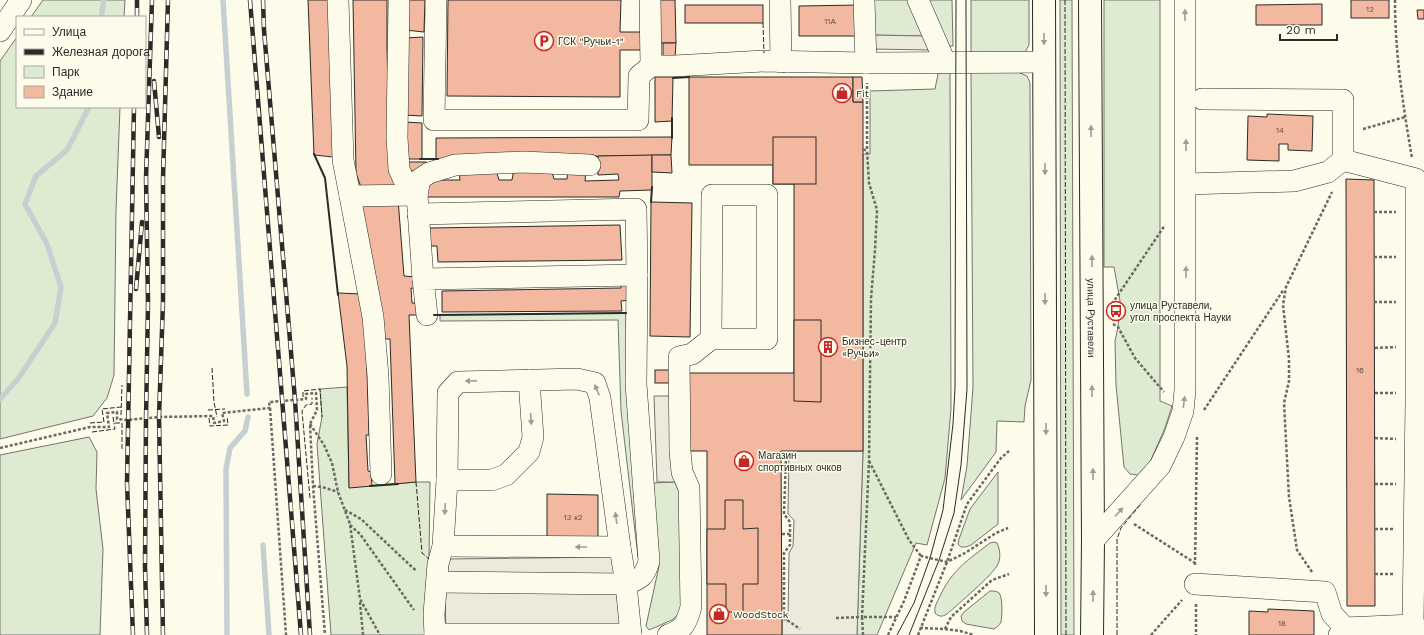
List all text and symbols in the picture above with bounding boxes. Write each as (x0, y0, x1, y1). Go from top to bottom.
house number: 12 (1366, 5, 1374, 14)
one-way arrow (1182, 8, 1188, 21)
legend (16, 16, 146, 108)
scale bar (1280, 16, 1337, 42)
house number: 11А (824, 17, 836, 26)
text: 20 m (1286, 23, 1316, 37)
text: Улица (52, 25, 86, 39)
parking icon: ГСК "Ручьи-1" (533, 30, 555, 52)
one-way arrow (1041, 33, 1047, 46)
place label: ГСК "Ручьи-1" (558, 36, 624, 47)
text: Железная дорога (52, 45, 150, 59)
text: Парк (52, 65, 80, 79)
shop icon: Fit (831, 82, 853, 104)
text: Здание (52, 85, 93, 99)
place label: Fit (856, 88, 870, 99)
one-way arrow (1088, 124, 1094, 137)
house number: 14 (1276, 126, 1284, 135)
one-way arrow (1183, 138, 1189, 151)
one-way arrow (1042, 163, 1048, 176)
one-way arrow (1089, 254, 1095, 267)
one-way arrow (1183, 265, 1189, 278)
street label: улица Руставели (1086, 278, 1097, 358)
one-way arrow (1042, 293, 1048, 306)
bus stop icon: улица Руставели, угол проспекта Науки (1105, 300, 1127, 322)
place label: улица Руставели, угол проспекта Науки (1130, 300, 1231, 323)
building icon: Бизнес-центр «Ручьи» (817, 336, 839, 358)
place label: Бизнес-центр «Ручьи» (842, 336, 907, 359)
house number: 16 (1356, 366, 1364, 375)
one-way arrow (465, 378, 477, 385)
one-way arrow (593, 383, 599, 395)
one-way arrow (1089, 384, 1095, 397)
one-way arrow (1181, 396, 1187, 408)
one-way arrow (528, 413, 535, 425)
one-way arrow (1043, 423, 1049, 436)
shop icon: Магазин спортивных очков (733, 450, 755, 472)
place label: Магазин спортивных очков (758, 450, 842, 473)
one-way arrow (1090, 467, 1096, 480)
one-way arrow (442, 503, 449, 515)
one-way arrow (1115, 507, 1124, 517)
one-way arrow (613, 512, 619, 524)
house number: 13 к2 (564, 513, 583, 522)
one-way arrow (574, 544, 587, 550)
one-way arrow (1043, 585, 1049, 598)
one-way arrow (1090, 589, 1096, 602)
shop icon: WoodStock (708, 603, 730, 625)
place label: WoodStock (733, 609, 789, 620)
house number: 18 (1278, 619, 1286, 628)

